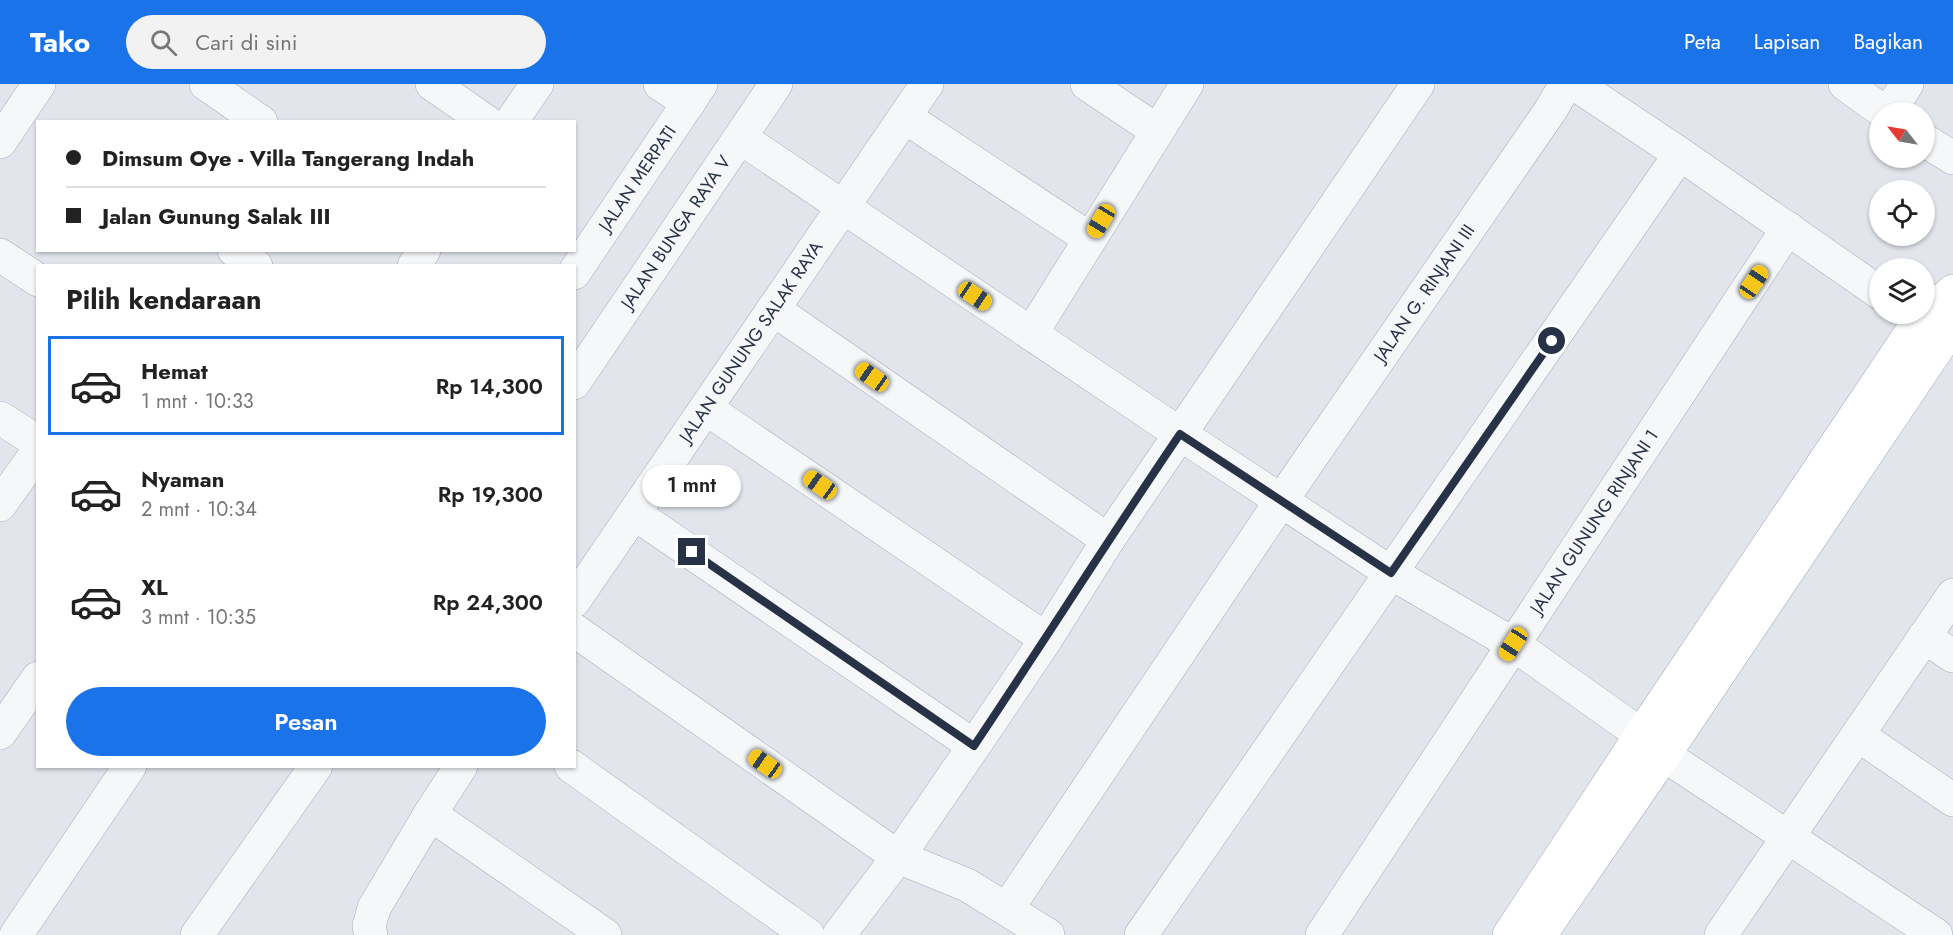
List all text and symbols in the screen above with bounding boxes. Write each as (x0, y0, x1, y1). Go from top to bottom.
search box (126, 15, 546, 69)
text: Tako (30, 22, 90, 63)
icon: search (147, 26, 180, 59)
text: Cari di sini (195, 26, 298, 58)
text: Peta (1684, 27, 1721, 57)
text: Lapisan (1754, 27, 1820, 57)
text: Bagikan (1853, 27, 1923, 57)
north arrow (1869, 102, 1935, 168)
map controls (1869, 102, 1935, 324)
street label: JALAN MERPATI (591, 120, 683, 238)
text: Dimsum Oye - Villa Tangerang Indah (102, 142, 474, 174)
street label: JALAN BUNGA RAYA V (614, 150, 737, 316)
button: locate (1869, 180, 1935, 246)
text: Jalan Gunung Salak III (102, 200, 331, 232)
car (1084, 201, 1118, 241)
street label: JALAN G. RINJANI III (1367, 219, 1481, 369)
street label: JALAN GUNUNG SALAK RAYA (672, 236, 829, 449)
button: layers (1869, 258, 1935, 324)
car (1736, 262, 1772, 302)
car (955, 278, 995, 314)
text: Pilih kendaraan (66, 280, 262, 319)
route start (1538, 327, 1565, 354)
text: Hemat (141, 355, 208, 387)
icon: car (69, 359, 123, 413)
car (852, 359, 892, 395)
text: Rp 14,300 (436, 370, 543, 402)
text: 1 mnt · 10:33 (141, 387, 254, 416)
street label: JALAN GUNUNG RINJANI 1 (1523, 424, 1665, 621)
text: Nyaman (141, 463, 224, 495)
callout: 1 mnt (642, 465, 742, 507)
icon: car (69, 467, 123, 521)
car (800, 467, 840, 503)
text: 1 mnt (667, 471, 716, 500)
text: Rp 19,300 (438, 478, 543, 510)
text: 2 mnt · 10:34 (141, 495, 257, 524)
route end (678, 538, 705, 565)
text: XL (141, 571, 168, 603)
icon: car (69, 575, 123, 629)
text: Rp 24,300 (433, 586, 543, 618)
text: 3 mnt · 10:35 (141, 603, 256, 632)
car (1496, 624, 1530, 664)
button: Pesan (66, 687, 546, 756)
car (745, 746, 785, 782)

